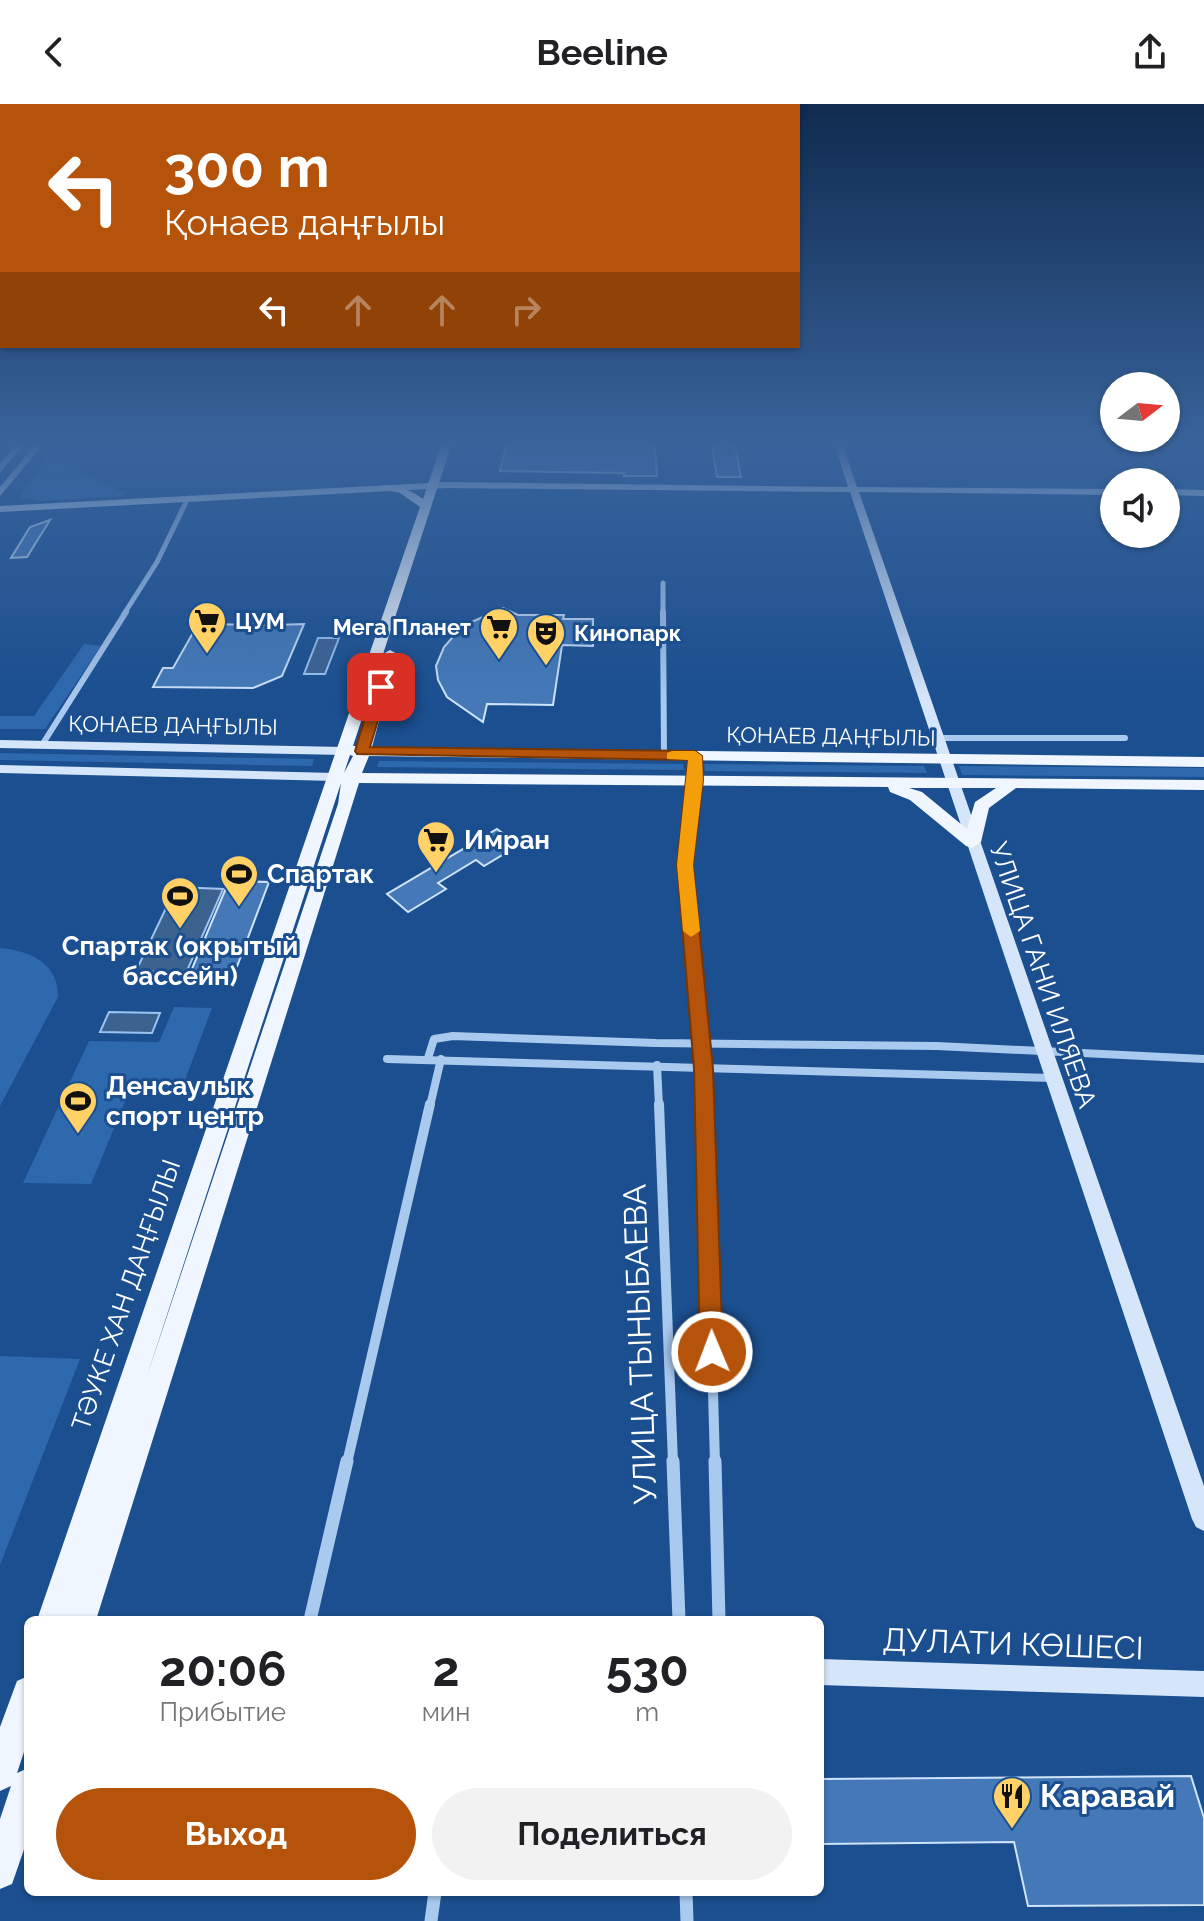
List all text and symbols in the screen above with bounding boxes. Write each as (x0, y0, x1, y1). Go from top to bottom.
icon: back (32, 30, 76, 74)
icon: share (1128, 30, 1172, 74)
text: Beeline (536, 31, 668, 73)
text: 300 m (164, 134, 330, 200)
icon: left (32, 136, 136, 240)
text: Қонаев даңғылы (164, 201, 445, 243)
icon: left (252, 288, 296, 332)
icon: ahead (336, 288, 380, 332)
icon: ahead (420, 288, 464, 332)
icon: right (504, 288, 548, 332)
north arrow (1100, 372, 1180, 452)
map controls (1100, 372, 1180, 548)
button: sound (1100, 468, 1180, 548)
supermarket icon: ЦУМ (186, 600, 228, 655)
supermarket icon: Мега Планет (478, 606, 520, 661)
place label: ЦУМ (235, 608, 285, 634)
theatre icon: Кинопарк (525, 612, 567, 667)
place label: Мега Планет (333, 614, 471, 640)
place label: Кинопарк (574, 620, 682, 646)
pin (347, 653, 415, 721)
icon: arrive (359, 665, 403, 709)
street label: ҚОНАЕВ ДАҢҒЫЛЫ (68, 710, 278, 740)
street label: ҚОНАЕВ ДАҢҒЫЛЫ (726, 721, 936, 751)
supermarket icon: Имран (415, 819, 457, 874)
place label: Имран (464, 825, 550, 855)
street label: УЛИЦА ГАНИ ИЛЯЕВА (983, 838, 1103, 1112)
sports icon: Спартак (218, 853, 260, 908)
place label: Спартак (267, 859, 374, 889)
sports icon: Спартак (окрытый бассейн) (159, 875, 201, 930)
place label: Спартак (окрытый бассейн) (62, 931, 298, 991)
place label: Денсаулык спорт центр (106, 1071, 264, 1131)
sports icon: Денсаулык спорт центр (57, 1080, 99, 1135)
street label: ТӘУКЕ ХАН ДАҢҒЫЛЫ (66, 1156, 186, 1434)
street label: УЛИЦА ТЫНЫБАЕВА (615, 1183, 664, 1505)
position arrow (670, 1310, 754, 1394)
street label: ДУЛАТИ КӨШЕСІ (882, 1620, 1144, 1667)
text: 20:06 (159, 1641, 286, 1697)
text: 2 (433, 1641, 460, 1697)
text: 530 (606, 1641, 689, 1697)
text: Прибытие (160, 1697, 286, 1727)
text: мин (422, 1697, 470, 1727)
text: m (635, 1697, 659, 1727)
restaurant icon: Каравай (991, 1775, 1033, 1830)
place label: Каравай (1040, 1777, 1175, 1814)
button: Выход (56, 1788, 416, 1880)
button: Поделиться (432, 1788, 792, 1880)

